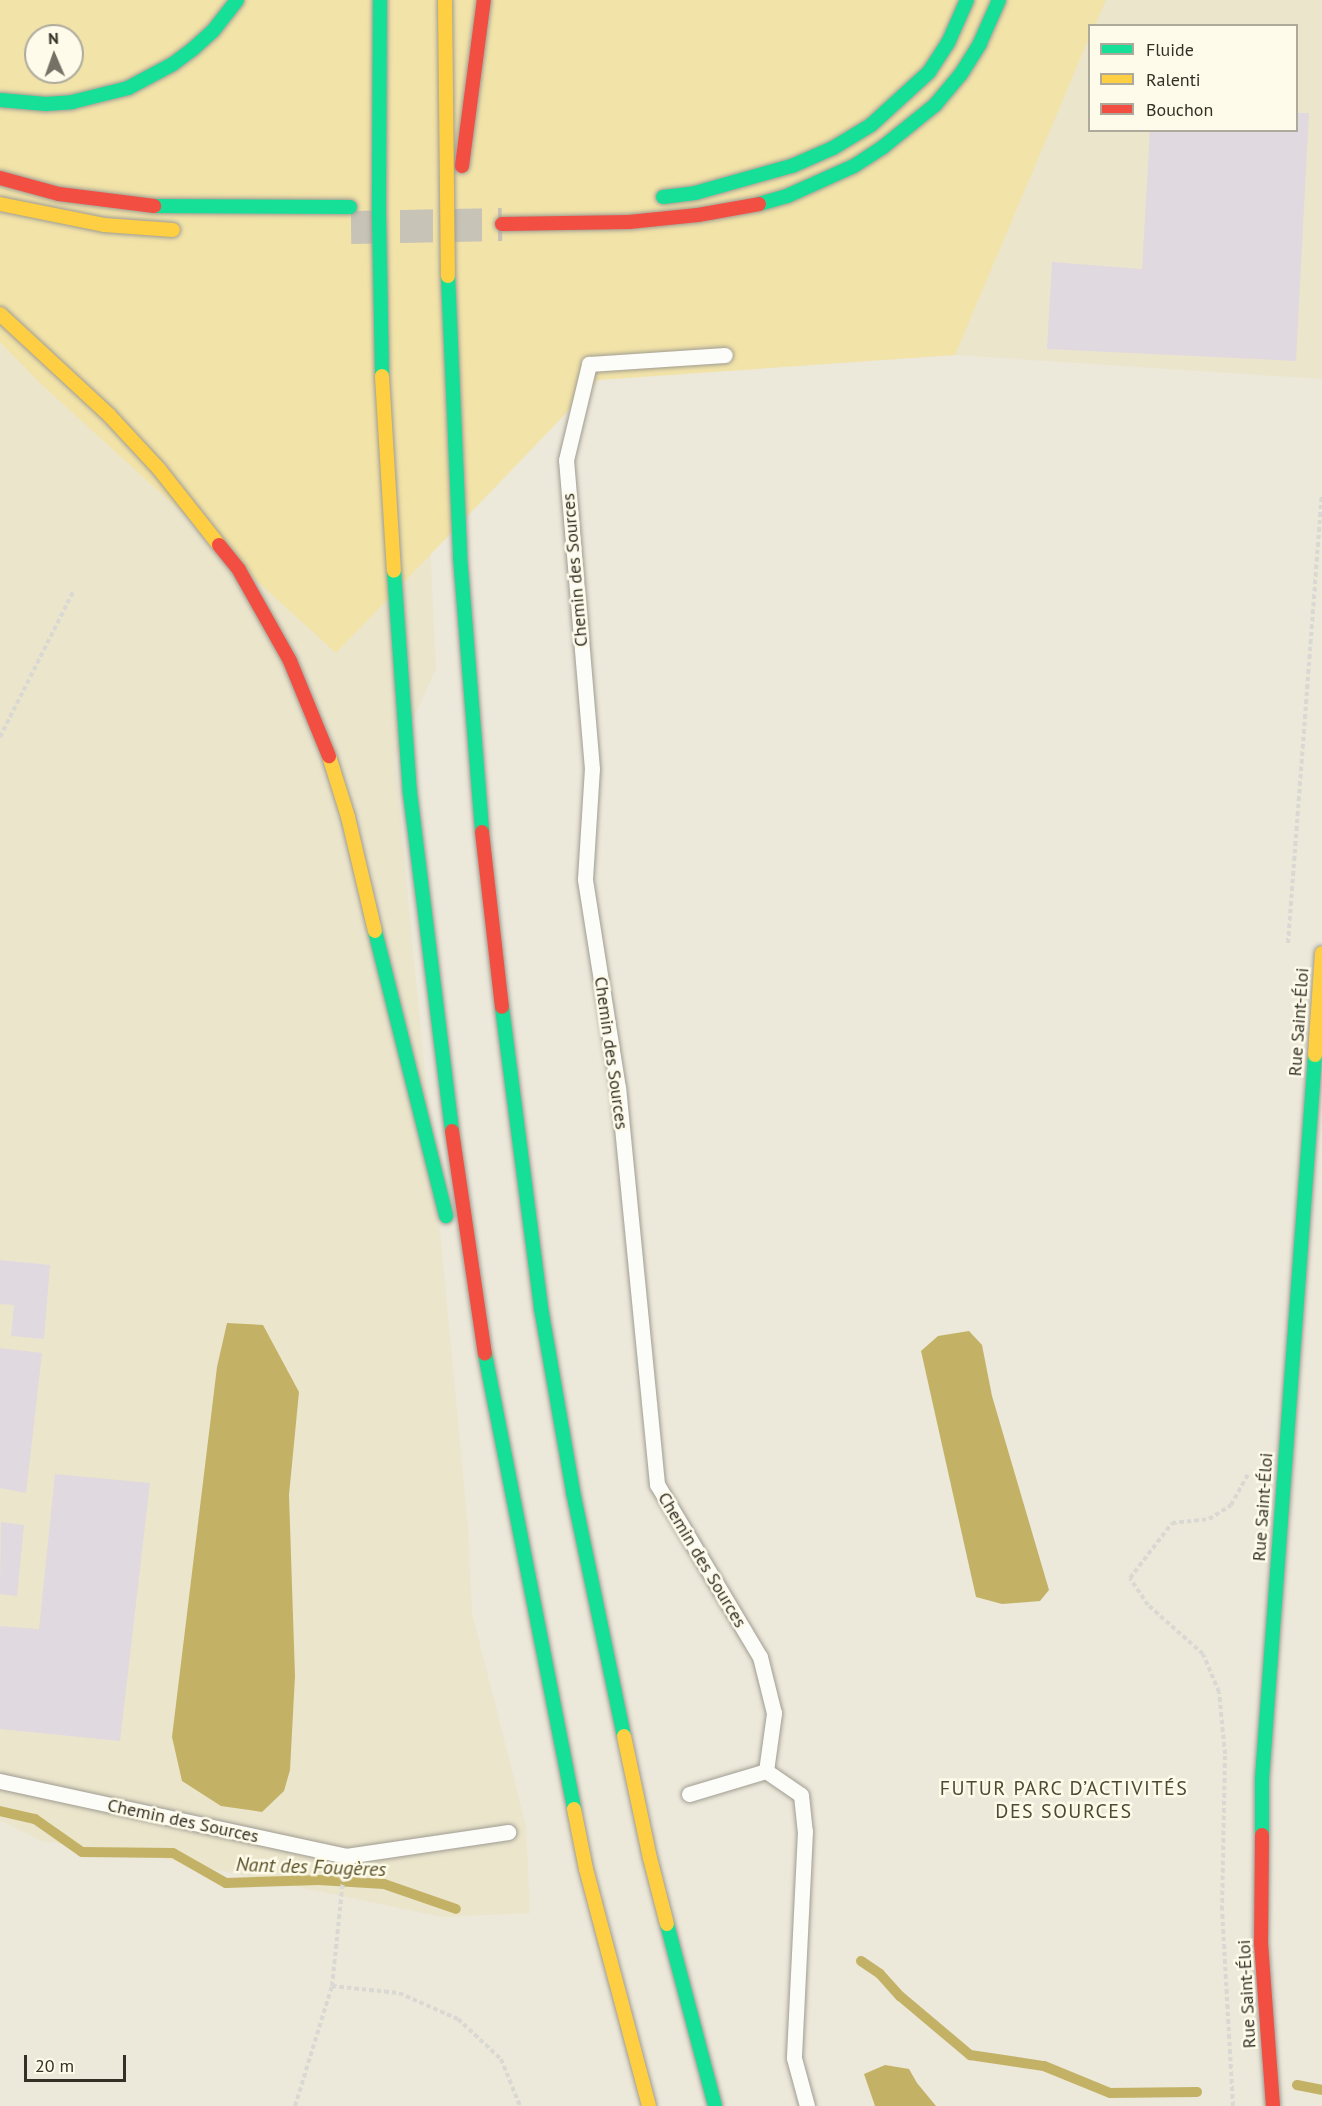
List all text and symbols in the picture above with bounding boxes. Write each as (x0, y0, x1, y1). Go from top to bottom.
north arrow (24, 24, 84, 84)
legend (1088, 24, 1298, 132)
text: N (48, 28, 59, 48)
text: Fluide (1146, 38, 1194, 61)
text: Ralenti (1146, 68, 1201, 91)
text: Bouchon (1146, 98, 1213, 121)
street label: Chemin des Sources (558, 492, 592, 648)
street label: Rue Saint-Éloi (1284, 967, 1314, 1077)
street label: Chemin des Sources (590, 975, 632, 1131)
street label: Rue Saint-Éloi (1248, 1452, 1278, 1562)
street label: Chemin des Sources (653, 1488, 751, 1632)
district label: FUTUR PARC D’ACTIVITÉS DES SOURCES (939, 1777, 1189, 1824)
street label: Chemin des Sources (105, 1794, 261, 1848)
water label: Nant des Fougères (235, 1852, 387, 1882)
street label: Rue Saint-Éloi (1233, 1939, 1261, 2049)
scale bar (27, 2043, 129, 2081)
text: 20 m (35, 2054, 74, 2077)

